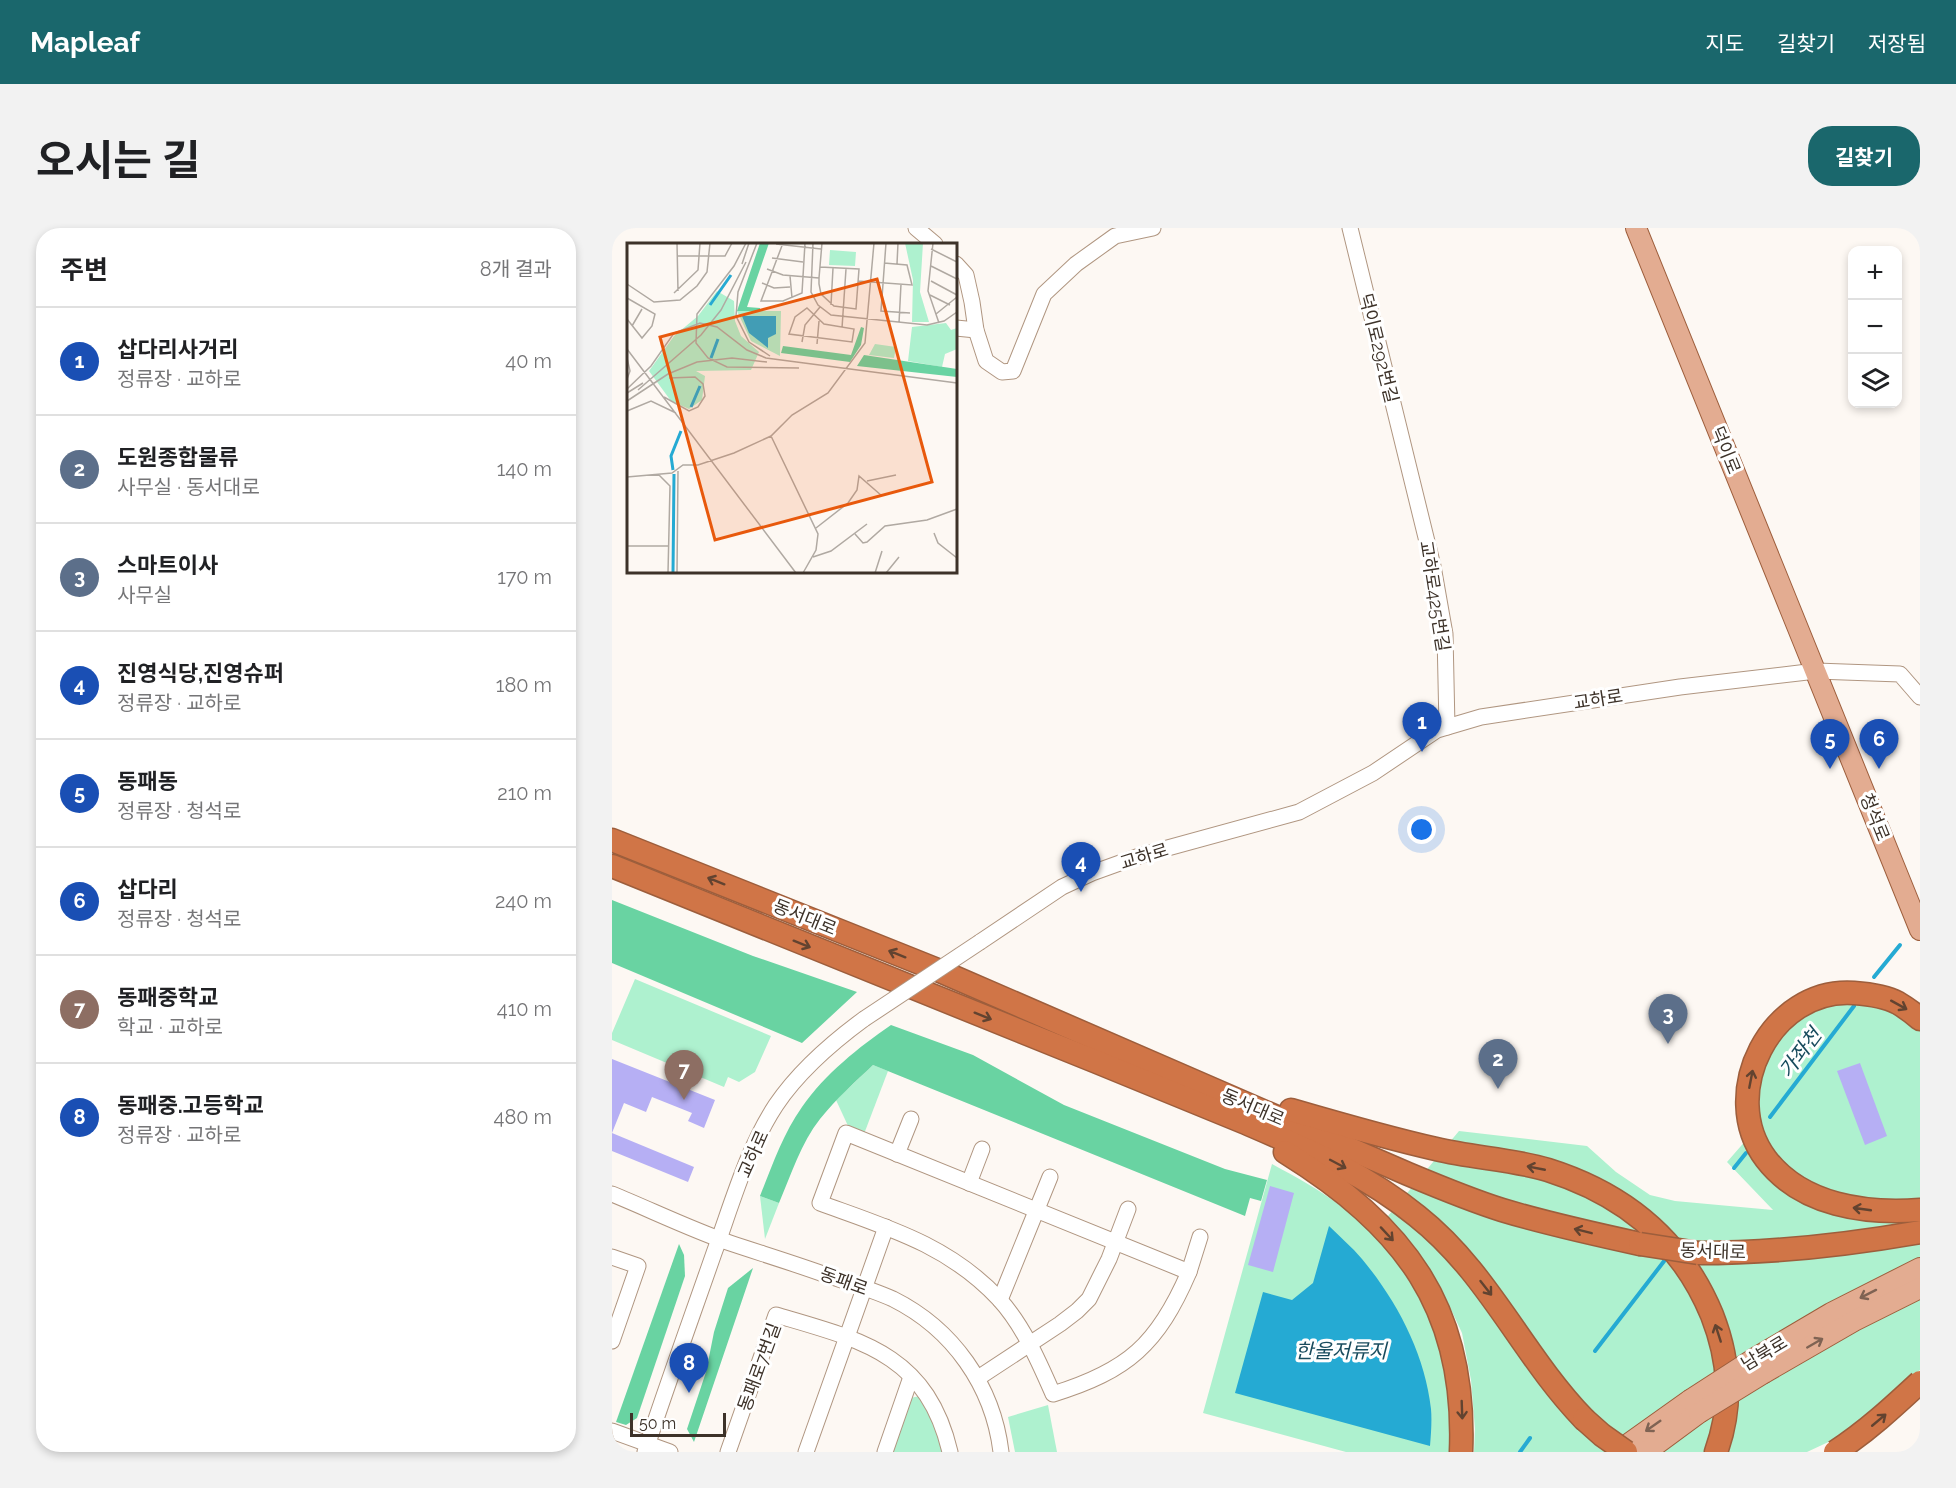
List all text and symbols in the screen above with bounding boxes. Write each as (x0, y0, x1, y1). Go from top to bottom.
text: Mapleaf (30, 26, 140, 59)
text: 지도 (1705, 31, 1744, 56)
text: 길찾기 (1777, 31, 1835, 56)
text: 저장됨 (1868, 31, 1926, 56)
button: 길찾기 (1808, 126, 1920, 186)
text: 오시는 길 (36, 136, 201, 185)
inset map (627, 243, 957, 573)
map controls (1848, 246, 1902, 408)
button: + (1848, 246, 1902, 300)
text: 주변 (60, 255, 108, 285)
text: 8개 결과 (480, 257, 552, 281)
street label: 덕이로292번길 (1355, 291, 1403, 405)
button: − (1848, 300, 1902, 354)
text: 삽다리사거리 (117, 336, 238, 362)
text: 1 (75, 349, 84, 373)
text: 40 m (505, 349, 552, 373)
button: layers (1848, 354, 1902, 408)
text: 정류장 · 교하로 (117, 367, 241, 391)
street label: 덕이로 (1707, 423, 1745, 477)
text: 도원종합물류 (117, 444, 238, 470)
text: 2 (74, 457, 85, 481)
text: 140 m (497, 457, 552, 481)
text: 사무실 · 동서대로 (117, 475, 260, 499)
street label: 교하로425번길 (1416, 539, 1454, 653)
text: 스마트이사 (117, 552, 218, 578)
text: 3 (74, 565, 85, 589)
text: 170 m (497, 565, 552, 589)
text: 사무실 (117, 583, 172, 607)
text: 진영식당,진영슈퍼 (117, 660, 284, 686)
text: 4 (74, 673, 85, 697)
text: 180 m (496, 673, 552, 697)
street label: 교하로 (1572, 685, 1624, 713)
text: 정류장 · 교하로 (117, 691, 241, 715)
pin: 1 (1402, 702, 1442, 752)
pin: 5 (1810, 720, 1850, 769)
pin: 6 (1860, 720, 1898, 769)
text: 동패동 (117, 768, 178, 794)
text: 5 (74, 781, 85, 805)
text: 210 m (497, 781, 552, 805)
street label: 청석로 (1856, 790, 1894, 844)
text: 정류장 · 청석로 (117, 799, 241, 823)
your location (1407, 815, 1436, 844)
street label: 교하로 (1117, 839, 1171, 873)
pin: 4 (1062, 842, 1100, 892)
one-way arrow (707, 875, 726, 886)
text: 삽다리 (117, 876, 178, 902)
text: 6 (73, 889, 86, 913)
text: 240 m (495, 889, 552, 913)
street label: 동서대로 (770, 895, 840, 939)
text: 정류장 · 청석로 (117, 907, 241, 931)
one-way arrow (793, 939, 811, 950)
one-way arrow (888, 948, 907, 959)
text: 동패중학교 (117, 984, 218, 1010)
pin: 3 (1648, 994, 1688, 1044)
text: 7 (74, 997, 85, 1021)
text: 410 m (497, 997, 552, 1021)
one-way arrow (1890, 999, 1907, 1011)
one-way arrow (974, 1012, 992, 1023)
text: 학교 · 교하로 (117, 1015, 223, 1039)
water label: 가좌천 (1774, 1022, 1828, 1082)
pin: 2 (1478, 1040, 1518, 1089)
pin: 7 (664, 1050, 704, 1100)
one-way arrow (1746, 1069, 1757, 1089)
street label: 동서대로 (1218, 1084, 1288, 1130)
text: 동패중.고등학교 (117, 1092, 264, 1118)
text: 8 (73, 1105, 86, 1129)
text: 480 m (494, 1105, 552, 1129)
text: 정류장 · 교하로 (117, 1123, 241, 1147)
street label: 교하로 (733, 1127, 773, 1181)
one-way arrow (1328, 1159, 1346, 1170)
one-way arrow (1527, 1162, 1547, 1173)
one-way arrow (1852, 1203, 1872, 1214)
one-way arrow (1574, 1225, 1593, 1237)
one-way arrow (1380, 1226, 1394, 1241)
street label: 동서대로 (1680, 1239, 1746, 1263)
street label: 동패로 (817, 1263, 871, 1299)
one-way arrow (1479, 1280, 1492, 1296)
one-way arrow (1859, 1289, 1877, 1300)
street label: 동패로7번길 (733, 1320, 785, 1414)
one-way arrow (1712, 1324, 1723, 1343)
street label: 남북로 (1737, 1331, 1791, 1375)
one-way arrow (1806, 1337, 1823, 1349)
water label: 한울저류지 (1295, 1339, 1389, 1363)
pin: 8 (670, 1344, 709, 1393)
one-way arrow (1456, 1399, 1467, 1419)
scale bar (630, 1410, 726, 1438)
one-way arrow (1871, 1413, 1887, 1426)
text: 50 m (639, 1414, 676, 1433)
one-way arrow (1646, 1420, 1662, 1432)

